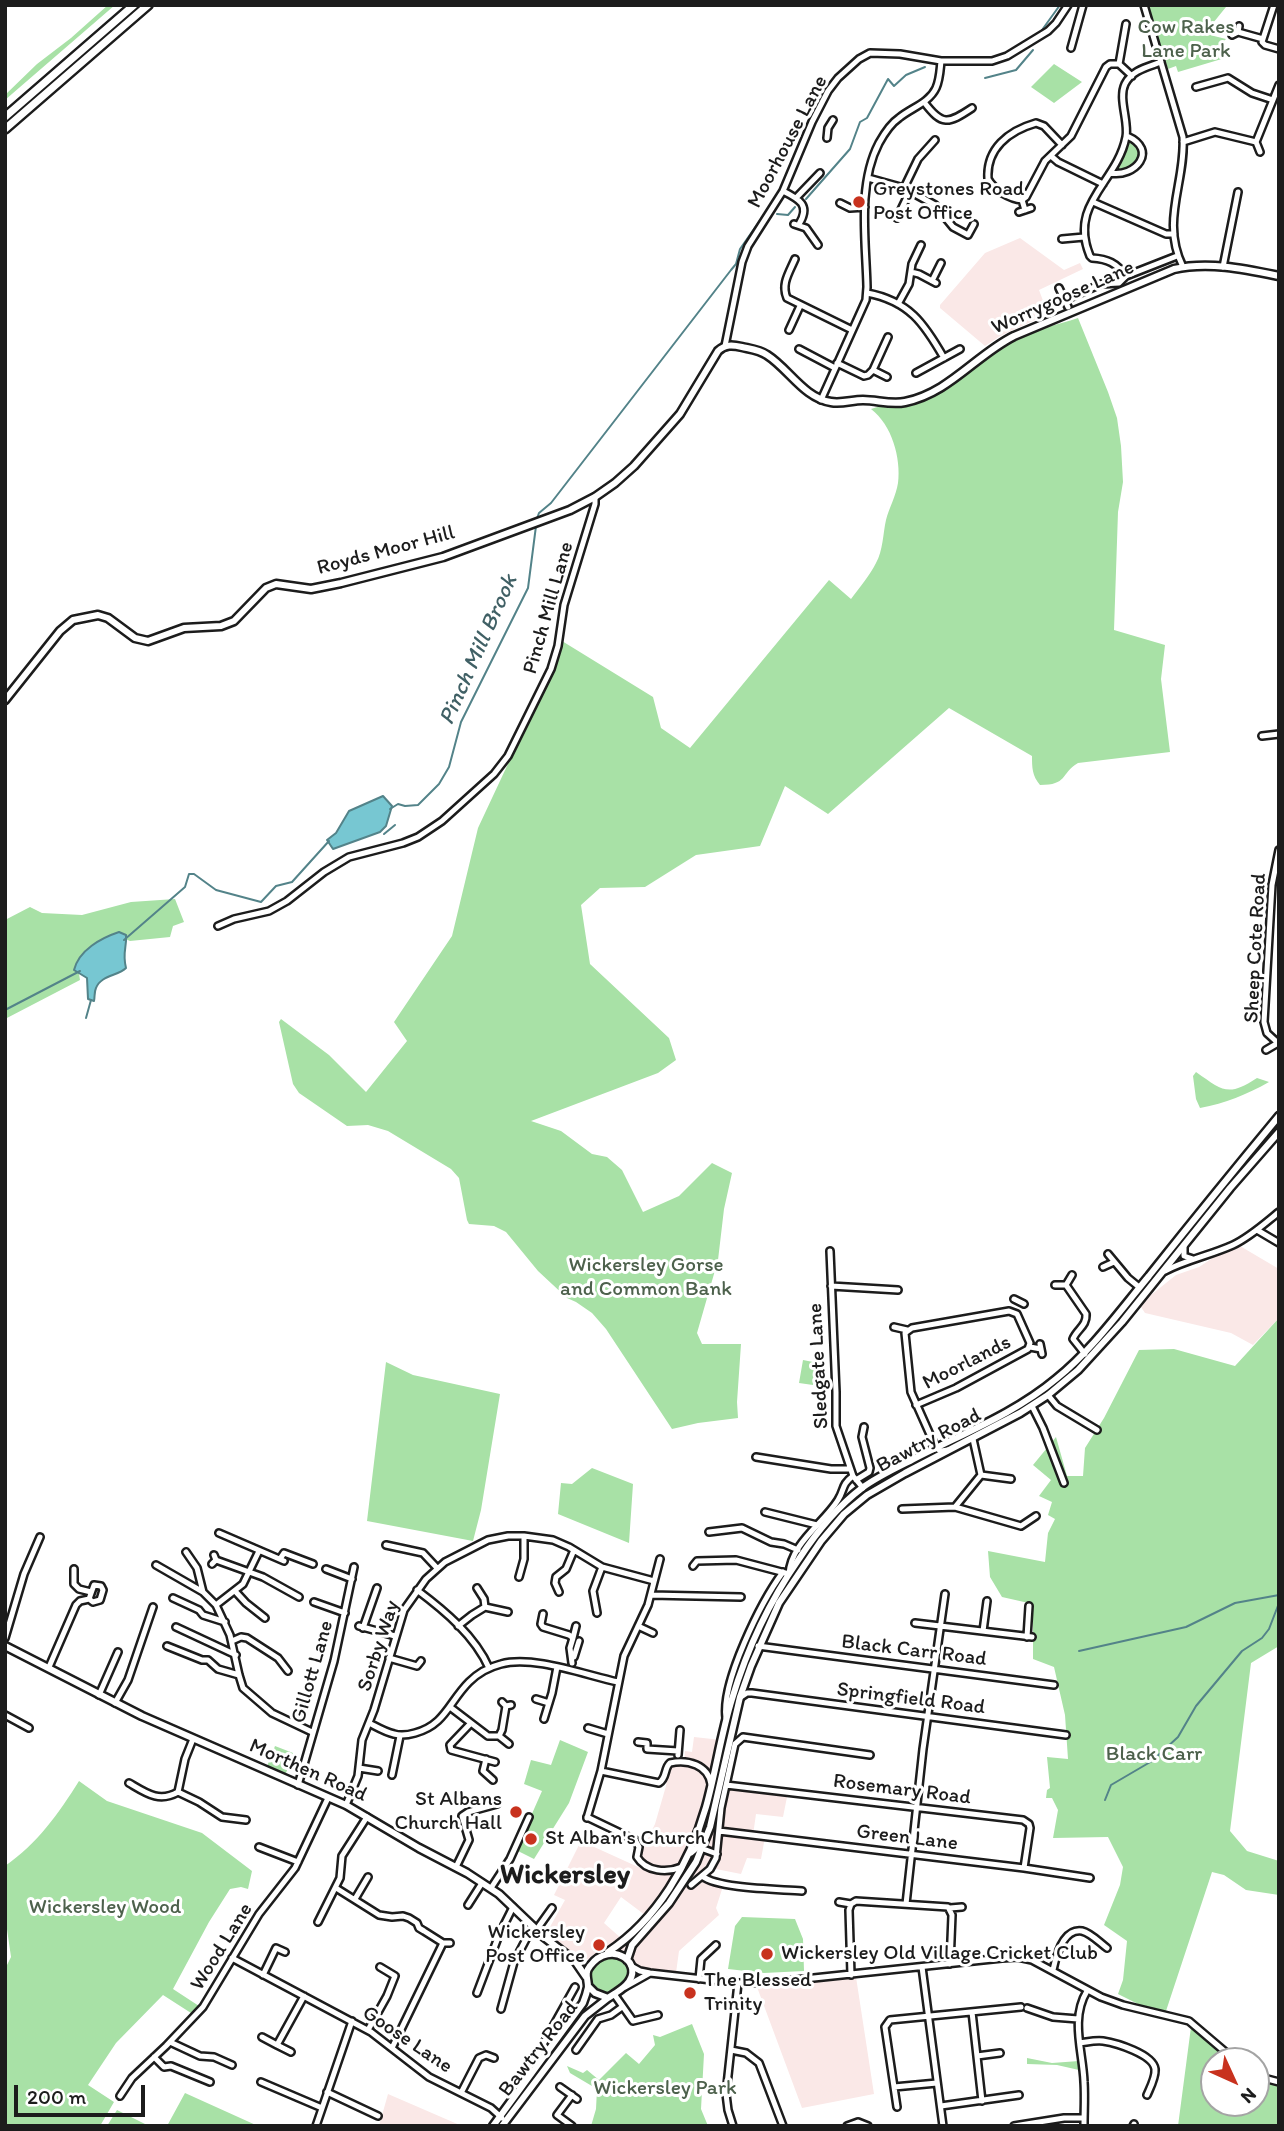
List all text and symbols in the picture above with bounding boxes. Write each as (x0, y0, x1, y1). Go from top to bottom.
park label: Cow Rakes Lane Park (1137, 15, 1235, 65)
street label: Moorhouse Lane (742, 71, 834, 213)
place label: Greystones Road Post Office (873, 177, 1024, 227)
marker: Greystones Road Post Office (851, 194, 867, 210)
street label: Worrygoose Lane (988, 255, 1138, 341)
street label: Royds Moor Hill (314, 521, 458, 581)
street label: Pinch Mill Lane (518, 539, 580, 677)
water label: Pinch Mill Brook (434, 571, 524, 729)
street label: Sheep Cote Road (1239, 872, 1273, 1024)
park label: Wickersley Gorse and Common Bank (560, 1253, 732, 1303)
street label: Sledgate Lane (803, 1302, 835, 1430)
street label: Moorlands (919, 1330, 1015, 1396)
street label: Bawtry Road (872, 1403, 986, 1479)
street label: Sorby Way (352, 1597, 406, 1695)
street label: Gillott Lane (286, 1618, 340, 1726)
street label: Black Carr Road (840, 1630, 988, 1672)
street label: Springfield Road (835, 1677, 987, 1721)
street label: Morthen Road (245, 1734, 371, 1808)
park label: Black Carr (1106, 1742, 1202, 1768)
street label: Rosemary Road (832, 1769, 972, 1811)
place label: St Albans Church Hall (394, 1787, 502, 1837)
marker: St Albans Church Hall (508, 1804, 524, 1820)
street label: Green Lane (855, 1819, 959, 1857)
place label: St Alban's Church (545, 1826, 706, 1852)
marker: St Alban's Church (523, 1831, 539, 1847)
district label: Wickersley (500, 1859, 630, 1893)
park label: Wickersley Wood (29, 1895, 181, 1921)
street label: Wood Lane (185, 1899, 259, 1995)
place label: Wickersley Post Office (485, 1920, 585, 1970)
marker: Wickersley Post Office (591, 1937, 607, 1953)
place label: Wickersley Old Village Cricket Club (781, 1941, 1098, 1967)
marker: Wickersley Old Village Cricket Club (759, 1946, 775, 1962)
place label: The Blessed Trinity (704, 1968, 812, 2018)
marker: The Blessed Trinity (682, 1985, 698, 2001)
street label: Bawtry Road (494, 1996, 584, 2102)
street label: Goose Lane (357, 2001, 457, 2079)
north arrow (1200, 2047, 1270, 2117)
scale bar (18, 2072, 149, 2116)
park label: Wickersley Park (593, 2076, 737, 2102)
text: N (1236, 2083, 1261, 2108)
text: 200 m (27, 2084, 86, 2109)

